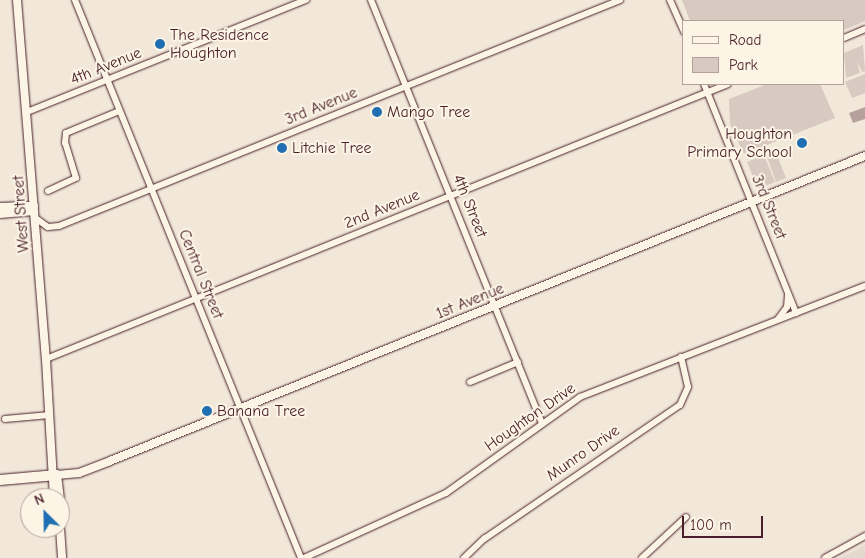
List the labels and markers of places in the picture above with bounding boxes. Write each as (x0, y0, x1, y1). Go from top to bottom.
place label: The Residence Houghton (170, 25, 269, 63)
marker: The Residence Houghton (154, 38, 166, 50)
place label: Mango Tree (387, 102, 470, 122)
marker: Mango Tree (371, 106, 383, 118)
place label: Houghton Primary School (687, 124, 792, 162)
marker: Houghton Primary School (796, 137, 808, 149)
place label: Litchie Tree (292, 138, 371, 158)
marker: Litchie Tree (276, 142, 288, 154)
place label: Banana Tree (217, 401, 305, 421)
marker: Banana Tree (201, 405, 213, 417)

